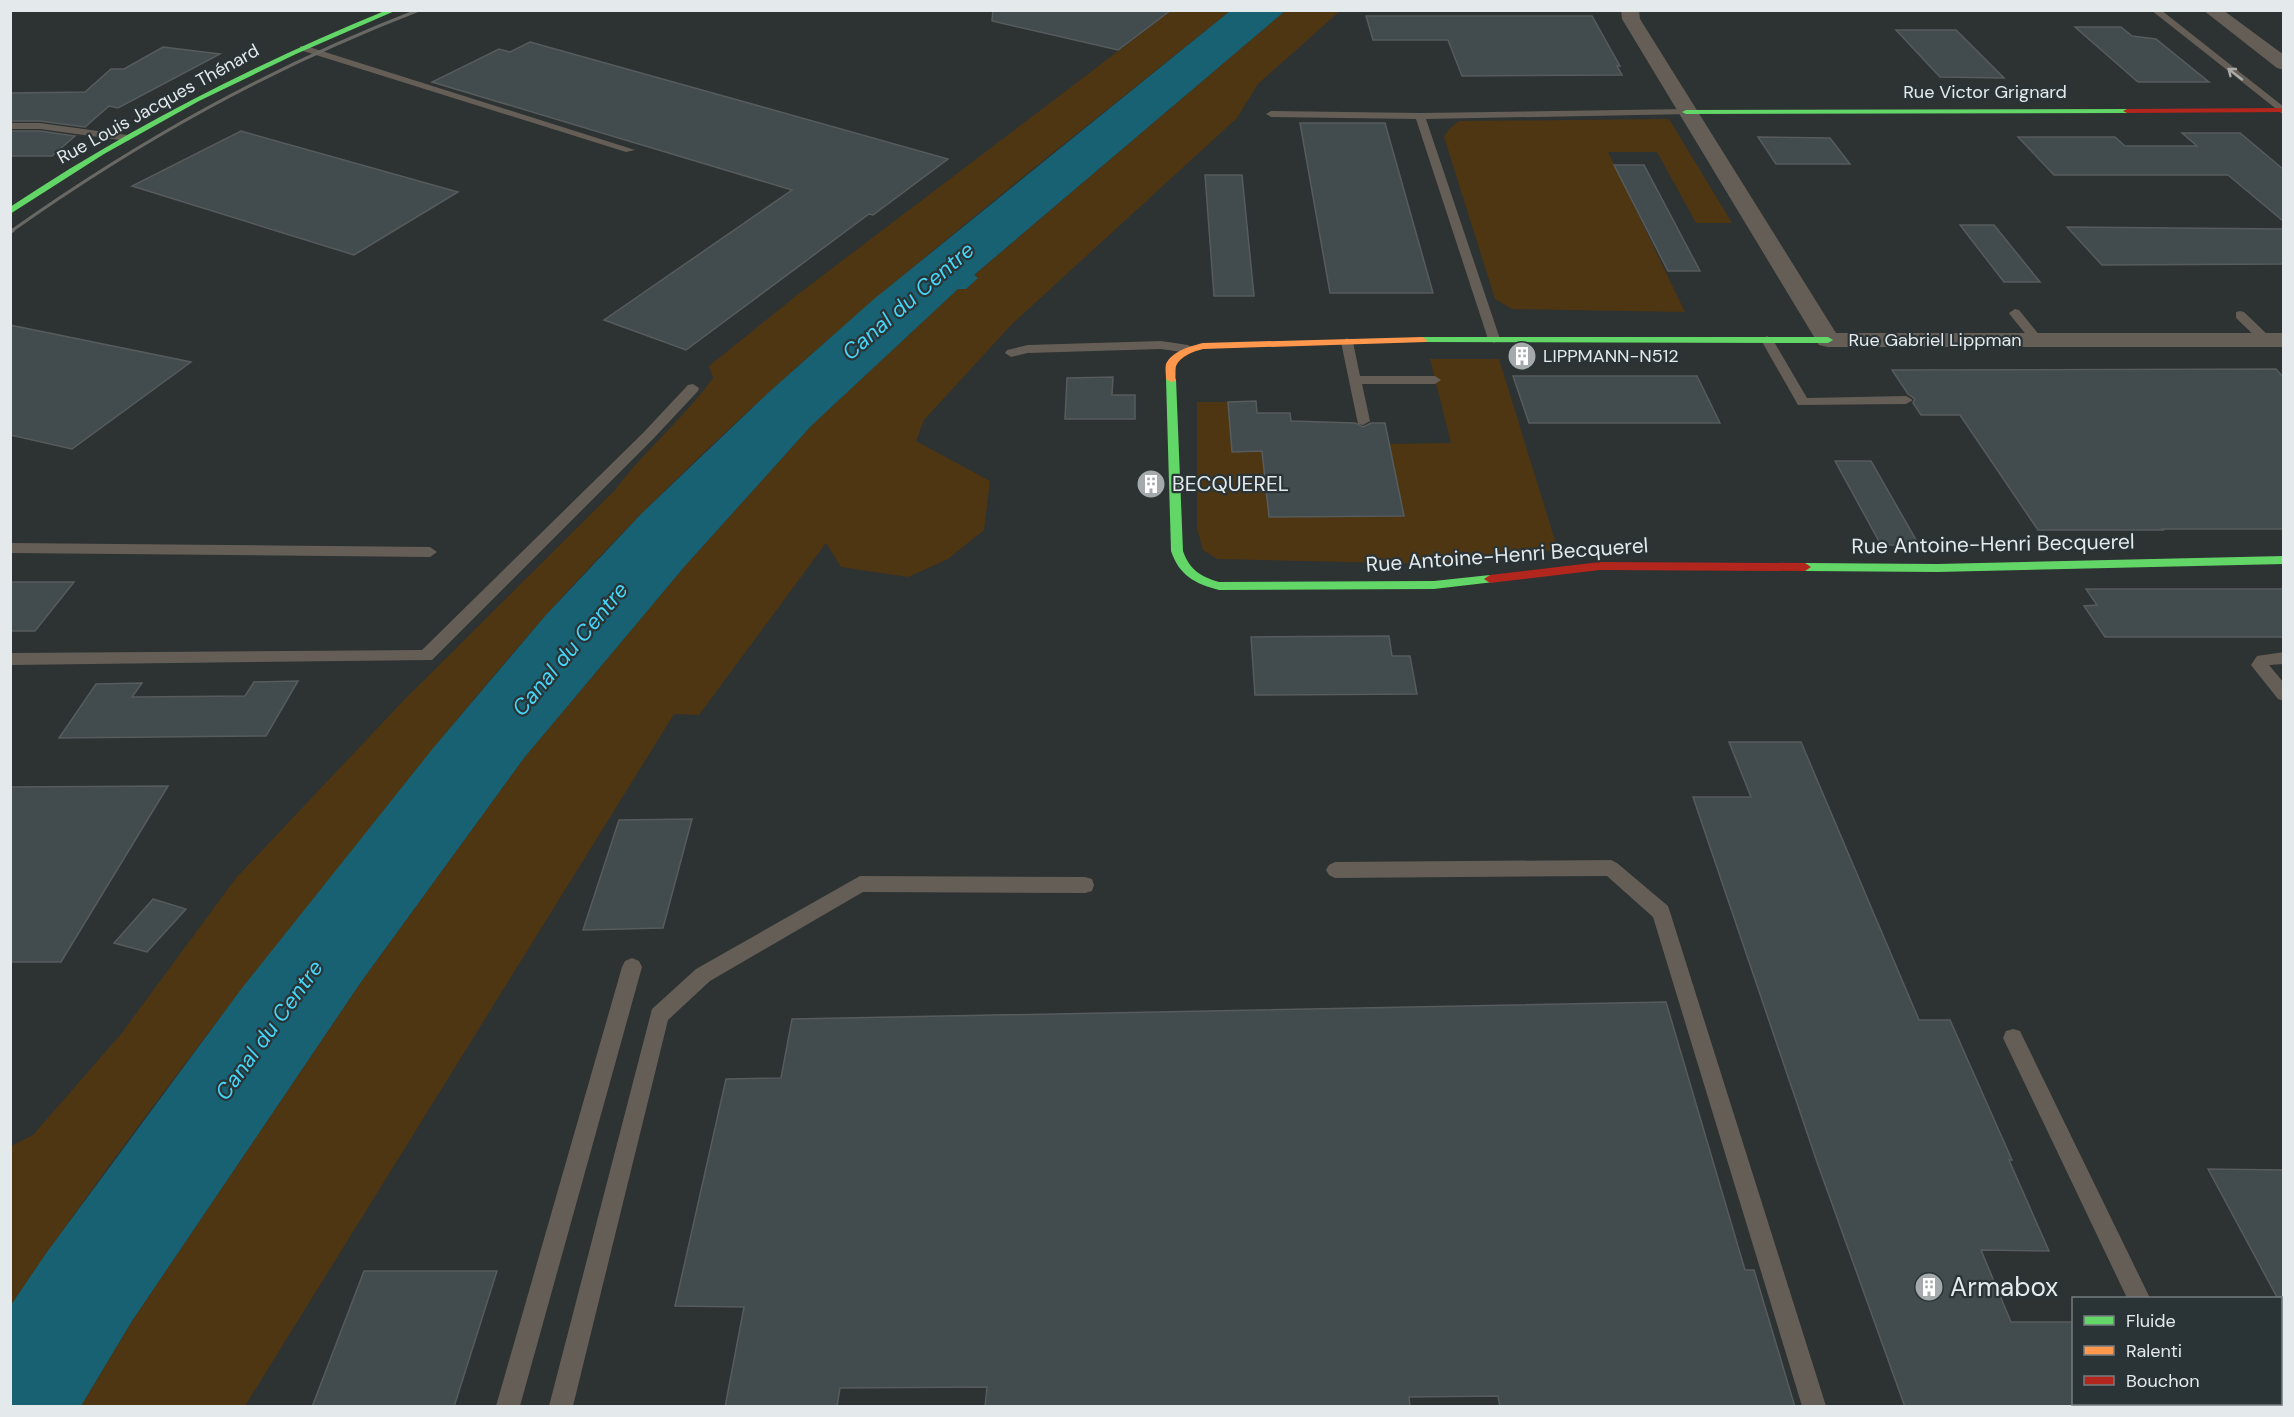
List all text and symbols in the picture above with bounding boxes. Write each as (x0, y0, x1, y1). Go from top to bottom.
street label: Rue Louis Jacques Thénard (53, 38, 263, 170)
one-way arrow (2227, 67, 2243, 80)
street label: Rue Victor Grignard (1903, 80, 2067, 104)
water label: Canal du Centre (836, 236, 980, 366)
street label: Rue Gabriel Lippman (1848, 328, 2022, 352)
building icon: LIPPMANN-N512 (1506, 340, 1538, 372)
place label: LIPPMANN-N512 (1543, 344, 1679, 368)
building icon: BECQUEREL (1135, 468, 1167, 500)
place label: BECQUEREL (1172, 470, 1289, 498)
street label: Rue Antoine-Henri Becquerel (1851, 528, 2135, 560)
street label: Rue Antoine-Henri Becquerel (1365, 531, 1649, 579)
water label: Canal du Centre (505, 576, 635, 722)
water label: Canal du Centre (208, 954, 330, 1106)
place label: Armabox (1950, 1270, 2058, 1304)
building icon: Armabox (1913, 1271, 1945, 1303)
legend (2072, 1297, 2282, 1405)
text: Fluide (2126, 1309, 2176, 1333)
text: Ralenti (2126, 1339, 2182, 1363)
text: Bouchon (2126, 1369, 2200, 1393)

